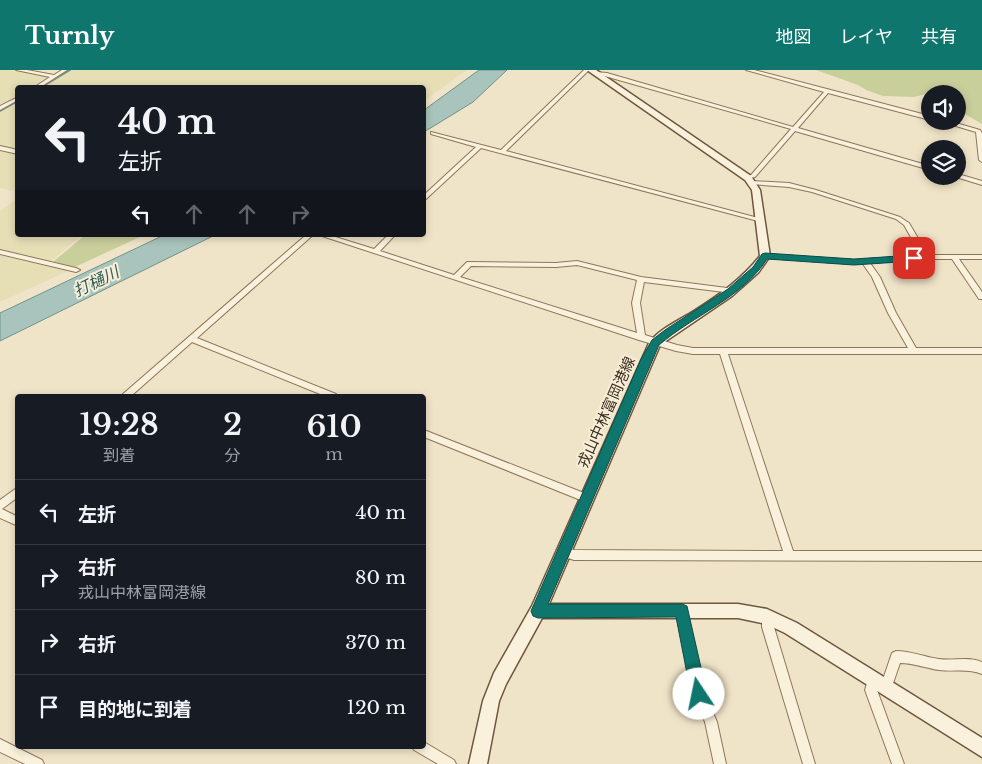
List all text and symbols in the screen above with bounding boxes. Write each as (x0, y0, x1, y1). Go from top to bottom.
text: Turnly (25, 21, 114, 50)
text: 地図 (776, 26, 812, 48)
text: レイヤ (840, 26, 893, 48)
text: 共有 (921, 26, 957, 48)
map controls (921, 85, 966, 185)
button: sound (921, 85, 966, 130)
text: 40 m (118, 100, 216, 143)
icon: left (35, 105, 100, 170)
button: layers (921, 140, 966, 185)
text: 左折 (118, 148, 162, 175)
icon: left (127, 200, 155, 228)
icon: ahead (180, 200, 208, 228)
icon: ahead (233, 200, 261, 228)
icon: right (286, 200, 314, 228)
pin (893, 237, 935, 279)
icon: arrive (900, 244, 928, 272)
water label: 打樋川 (70, 261, 124, 301)
street label: 戎山中林富岡港線 (573, 353, 639, 471)
text: 19:28 (79, 406, 159, 443)
text: 2 (223, 406, 242, 443)
text: 610 (306, 408, 362, 445)
text: m (326, 444, 343, 464)
text: 到着 (103, 445, 135, 465)
text: 分 (225, 445, 241, 465)
icon: left (35, 498, 63, 526)
text: 40 m (355, 501, 406, 524)
text: 左折 (78, 503, 116, 526)
text: 右折 (78, 556, 116, 579)
icon: right (35, 563, 63, 591)
text: 80 m (355, 566, 406, 589)
text: 戎山中林富岡港線 (78, 582, 206, 602)
icon: right (35, 628, 63, 656)
text: 370 m (345, 631, 406, 654)
text: 右折 (78, 633, 116, 656)
position arrow (672, 667, 724, 719)
icon: arrive (35, 693, 63, 721)
text: 120 m (346, 696, 406, 719)
text: 目的地に到着 (78, 698, 192, 721)

